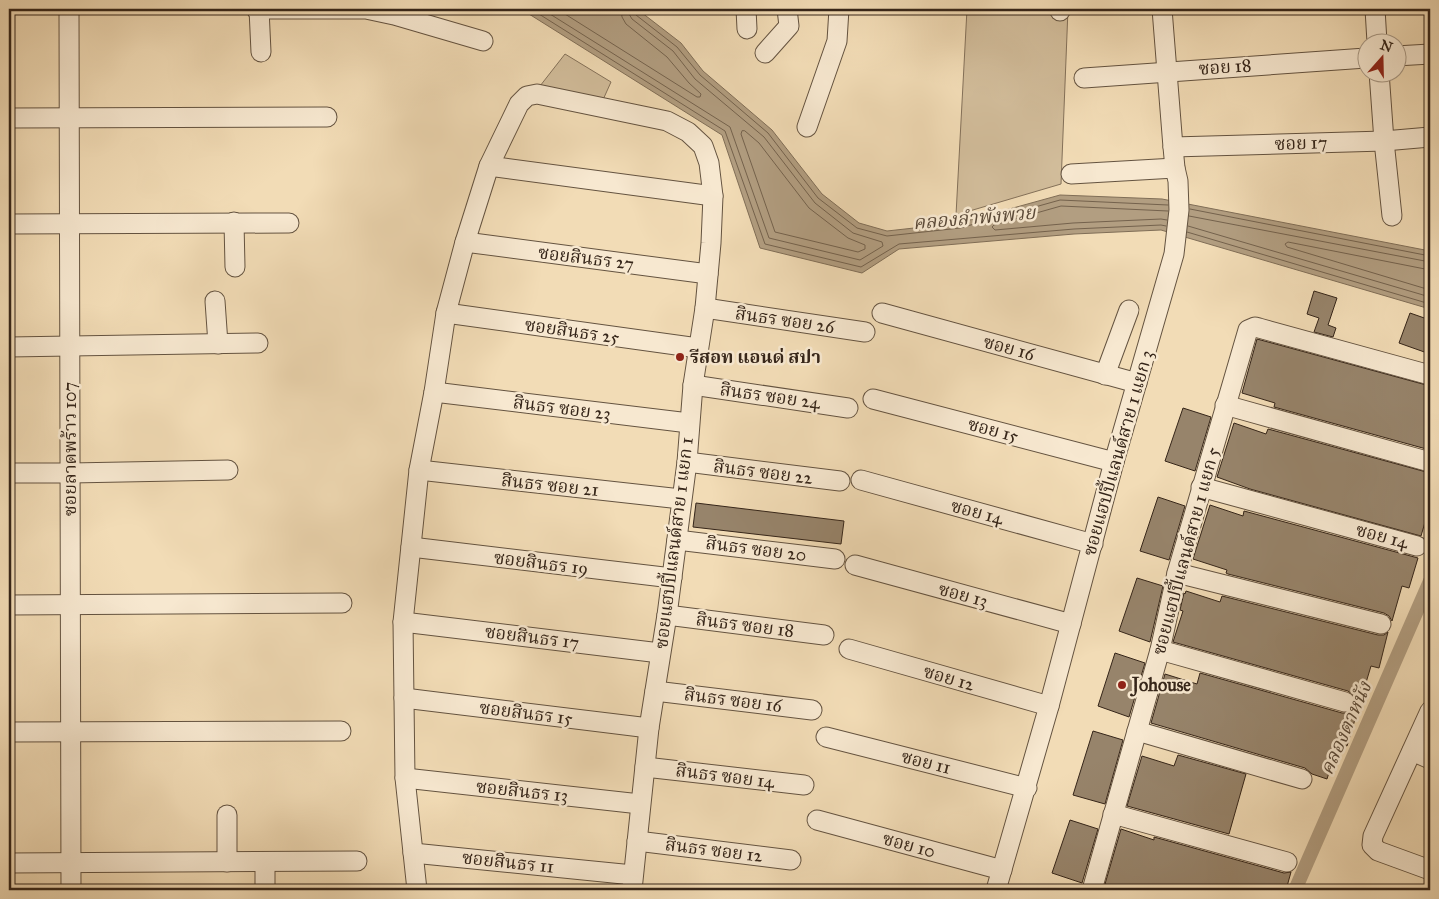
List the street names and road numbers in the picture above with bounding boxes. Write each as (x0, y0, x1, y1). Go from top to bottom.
street label: ซอย 18 (1198, 54, 1252, 80)
street label: ซอย 17 (1274, 131, 1328, 155)
street label: ซอยสินธร 27 (537, 241, 635, 275)
street label: สินธร ซอย 26 (734, 302, 837, 338)
street label: ซอยสินธร 25 (523, 313, 621, 349)
street label: ซอย 16 (981, 331, 1038, 366)
street label: ซอยแฮปปี้แลนด์สาย 1 แยก 3 (1075, 347, 1158, 558)
street label: สินธร ซอย 24 (718, 378, 822, 414)
street label: ซอยลาดพร้าว 107 (59, 382, 81, 516)
street label: สินธร ซอย 23 (512, 391, 612, 425)
street label: ซอย 15 (965, 413, 1021, 447)
street label: ซอยแฮปปี้แลนด์สาย 1 แยก 1 (647, 436, 698, 650)
street label: ซอยแฮปปี้แลนด์สาย 1 แยก 5 (1145, 443, 1225, 657)
street label: สินธร ซอย 22 (712, 455, 814, 489)
street label: สินธร ซอย 21 (500, 469, 600, 501)
street label: ซอย 14 (948, 494, 1006, 530)
street label: ซอย 14 (1353, 518, 1411, 554)
street label: สินธร ซอย 20 (704, 532, 808, 566)
street label: ซอยสินธร 19 (493, 546, 589, 580)
street label: ซอย 13 (936, 578, 990, 612)
street label: สินธร ซอย 18 (695, 608, 795, 642)
street label: ซอยสินธร 17 (484, 620, 580, 654)
street label: ซอย 12 (921, 660, 977, 696)
street label: สินธร ซอย 16 (683, 683, 784, 717)
street label: ซอยสินธร 15 (478, 696, 574, 730)
street label: ซอย 11 (899, 745, 953, 779)
street label: สินธร ซอย 14 (674, 759, 777, 793)
street label: ซอยสินธร 13 (475, 775, 569, 807)
street label: ซอย 10 (880, 827, 938, 863)
street label: สินธร ซอย 12 (664, 833, 764, 867)
street label: ซอยสินธร 11 (461, 846, 555, 878)

